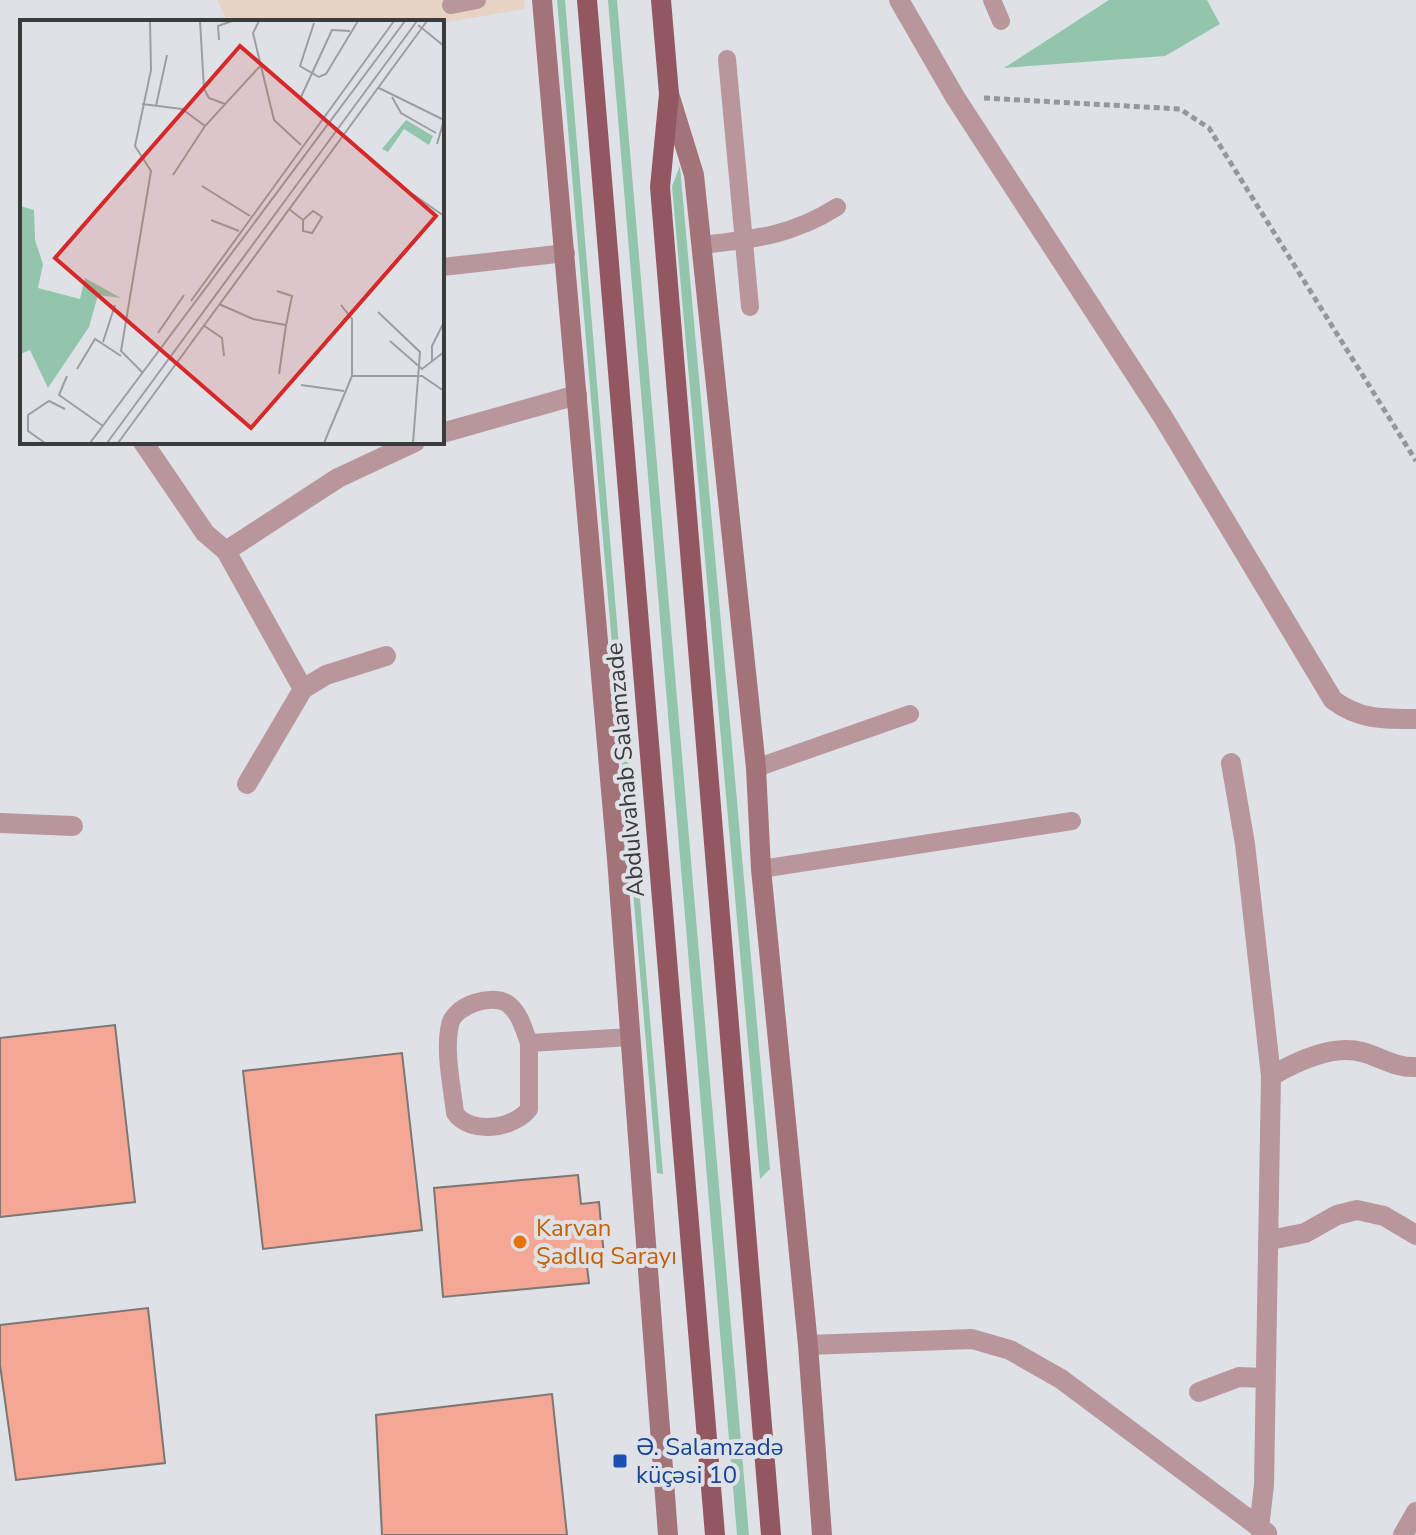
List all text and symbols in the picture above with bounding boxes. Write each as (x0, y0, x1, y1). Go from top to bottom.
inset map (20, 20, 444, 444)
street label: Abdulvahab Salamzade (598, 641, 652, 899)
place label: Karvan Şadlıq Sarayı (536, 1212, 677, 1272)
marker: Karvan Şadlıq Sarayı (511, 1233, 529, 1251)
place label: Ə. Salamzadə küçəsi 10 (636, 1431, 784, 1491)
marker: Ə. Salamzadə küçəsi 10 (611, 1452, 629, 1470)

